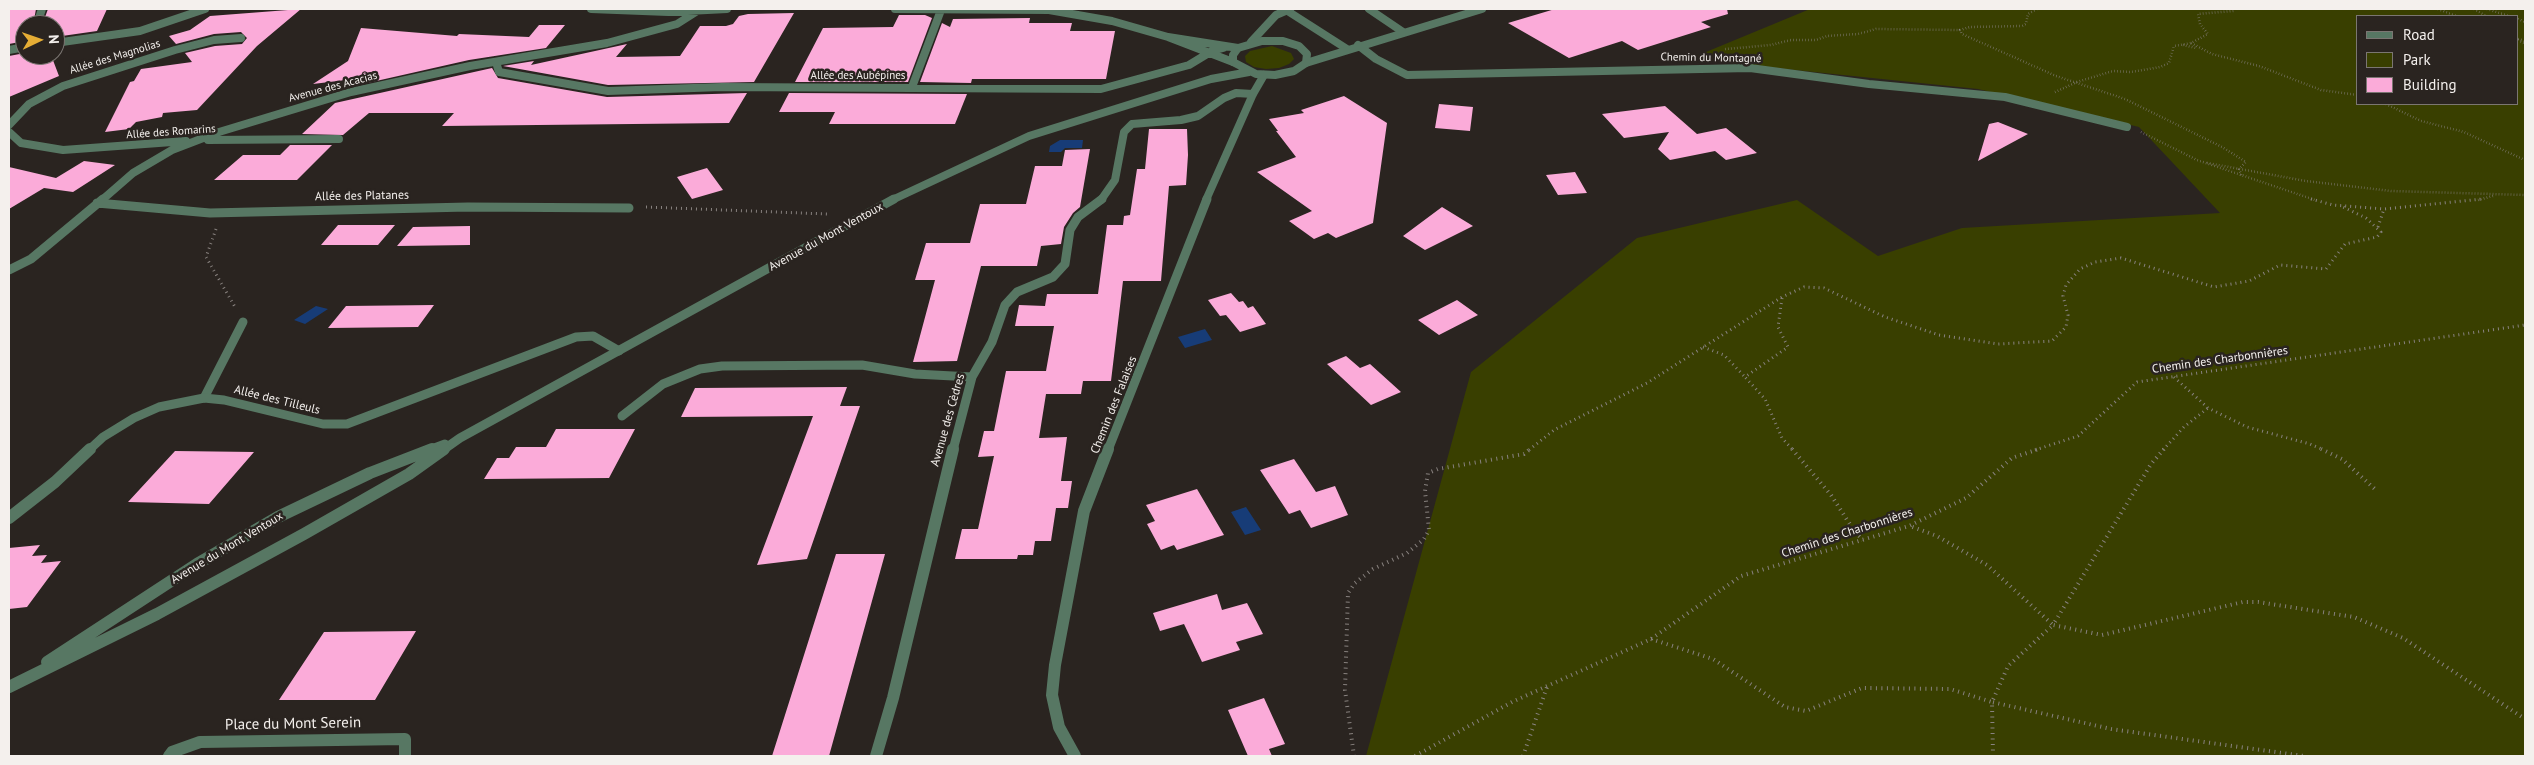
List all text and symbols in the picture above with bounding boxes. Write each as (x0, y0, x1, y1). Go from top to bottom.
north arrow (15, 15, 65, 65)
legend (2356, 15, 2519, 105)
text: Road (2403, 25, 2435, 44)
text: N (45, 34, 63, 44)
street label: Allée des Magnolias (68, 37, 162, 77)
text: Park (2403, 50, 2431, 69)
street label: Chemin du Montagné (1660, 51, 1762, 65)
street label: Avenue des Acacias (287, 69, 379, 105)
street label: Allée des Aubépines (811, 69, 905, 83)
text: Building (2403, 75, 2457, 94)
street label: Allée des Romarins (126, 122, 216, 142)
street label: Allée des Platanes (315, 188, 409, 204)
street label: Avenue du Mont Ventoux (766, 200, 886, 274)
street label: Chemin des Charbonnières (2151, 343, 2289, 377)
street label: Chemin des Falaises (1088, 354, 1140, 456)
street label: Avenue des Cèdres (928, 372, 968, 468)
street label: Allée des Tilleuls (233, 382, 321, 418)
street label: Chemin des Charbonnières (1780, 505, 1914, 561)
street label: Avenue du Mont Ventoux (168, 509, 286, 587)
street label: Place du Mont Serein (225, 714, 361, 734)

